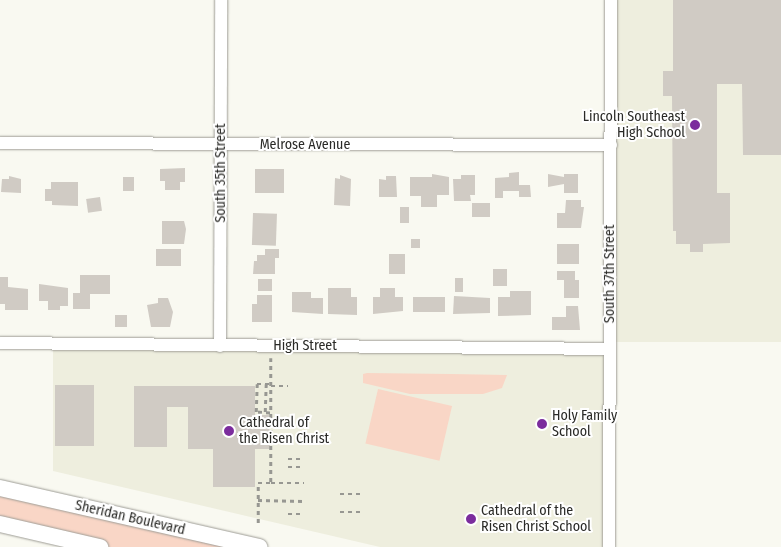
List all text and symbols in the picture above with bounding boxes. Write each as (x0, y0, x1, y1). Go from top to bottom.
place label: Lincoln Southeast High School (583, 109, 685, 142)
marker: Lincoln Southeast High School (689, 119, 701, 131)
street label: South 35th Street (213, 123, 229, 223)
street label: Melrose Avenue (260, 137, 350, 153)
street label: South 37th Street (602, 225, 618, 323)
street label: High Street (273, 338, 337, 354)
place label: Holy Family School (552, 408, 617, 441)
place label: Cathedral of the Risen Christ (239, 415, 329, 448)
marker: Holy Family School (536, 418, 548, 430)
marker: Cathedral of the Risen Christ (223, 425, 235, 437)
street label: Sheridan Boulevard (73, 497, 187, 539)
place label: Cathedral of the Risen Christ School (481, 503, 591, 536)
marker: Cathedral of the Risen Christ School (465, 513, 477, 525)

